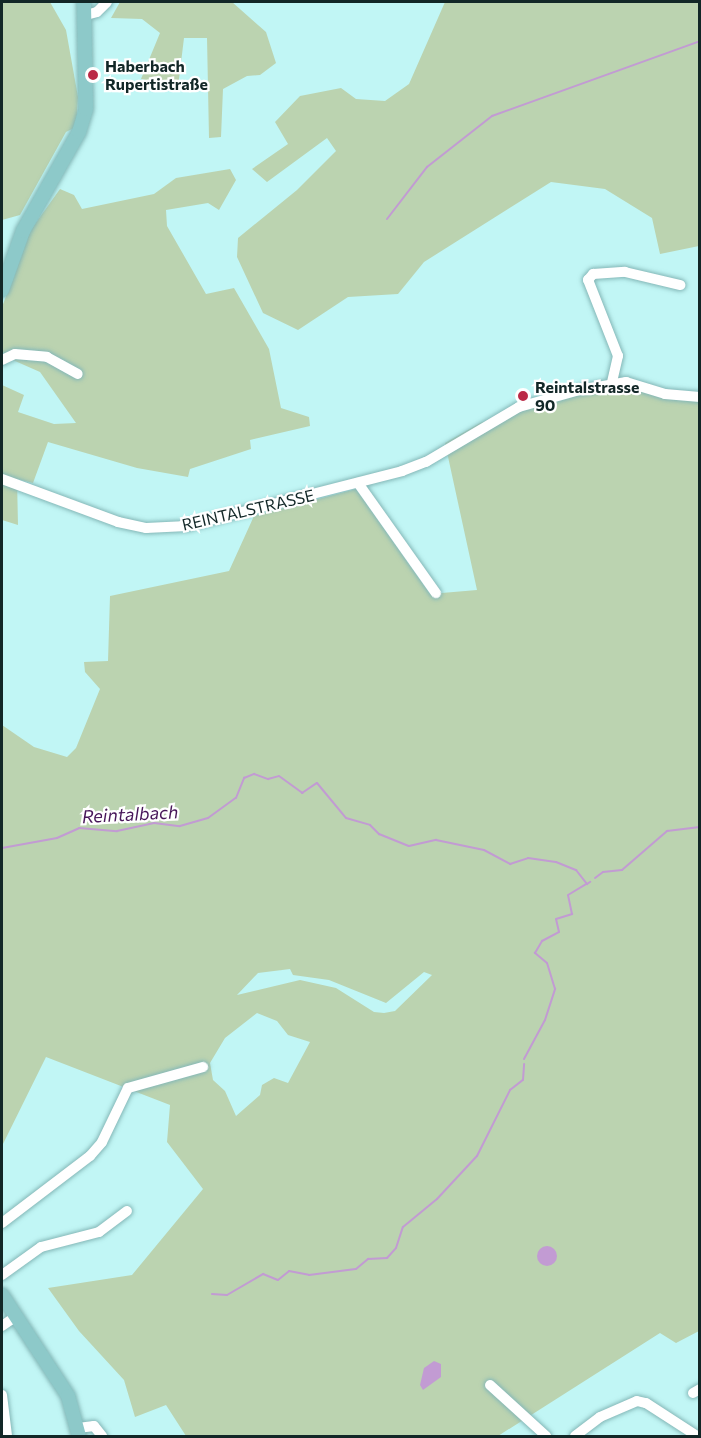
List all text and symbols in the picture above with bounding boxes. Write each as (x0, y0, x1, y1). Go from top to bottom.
place label: Haberbach Rupertistraße (105, 56, 208, 94)
marker: Haberbach Rupertistraße (86, 68, 100, 82)
place label: Reintalstrasse 90 (535, 377, 639, 415)
marker: Reintalstrasse 90 (516, 389, 530, 403)
street label: REINTALSTRASSE (180, 485, 316, 535)
water label: Reintalbach (81, 801, 179, 827)

